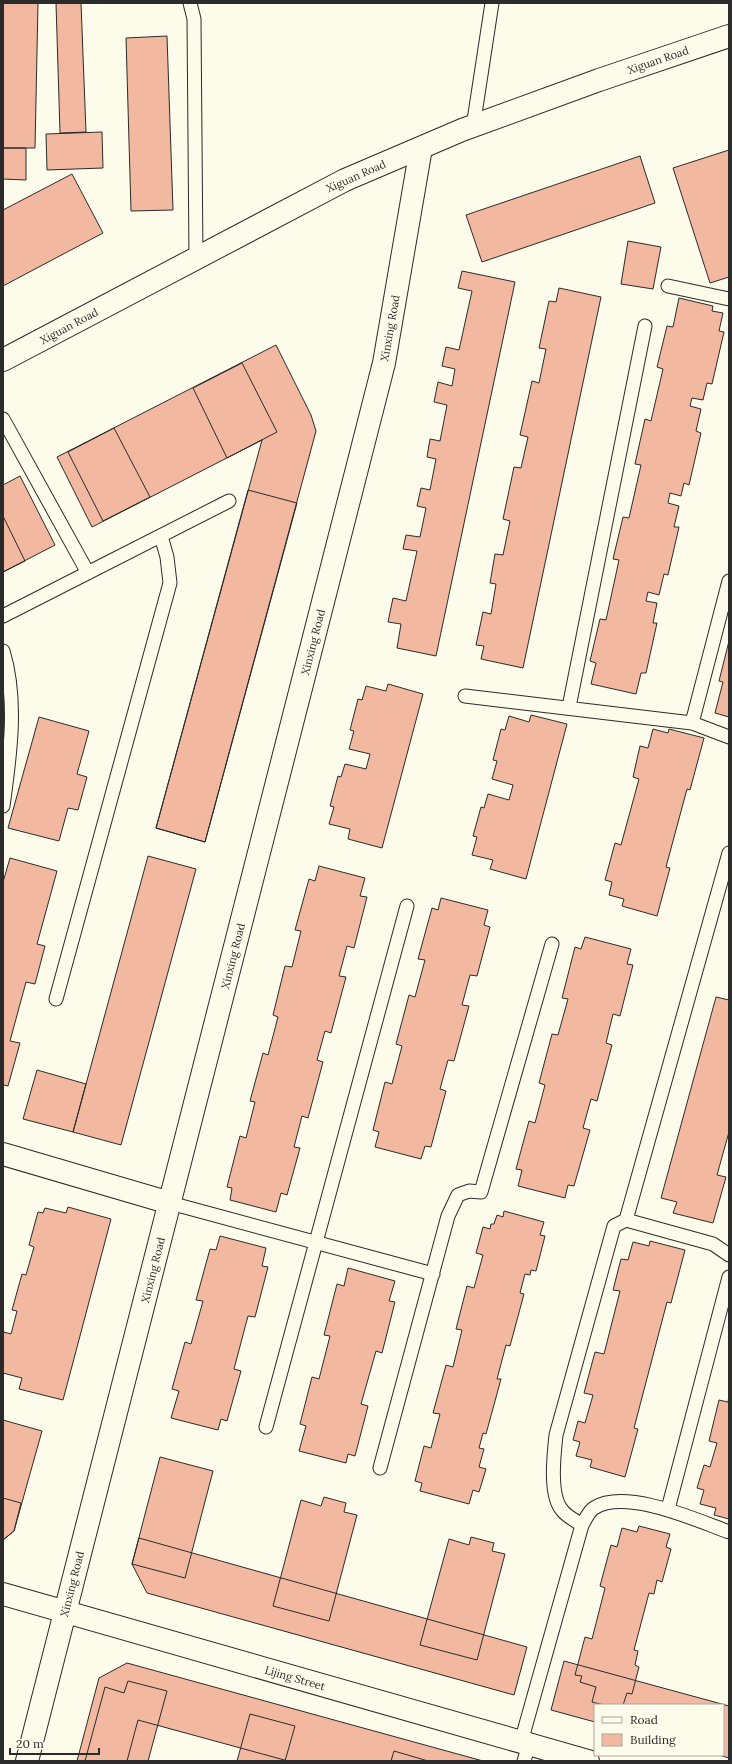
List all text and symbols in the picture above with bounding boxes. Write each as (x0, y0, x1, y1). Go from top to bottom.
street label: Xiguan Road (626, 43, 691, 77)
street label: Xiguan Road (324, 156, 388, 195)
street label: Xinxing Road (377, 293, 403, 362)
street label: Xiguan Road (38, 305, 101, 347)
street label: Xinxing Road (298, 607, 328, 676)
street label: Xinxing Road (218, 921, 248, 990)
street label: Xinxing Road (138, 1235, 168, 1304)
street label: Xinxing Road (57, 1549, 87, 1618)
street label: Lijing Street (263, 1663, 328, 1694)
legend (594, 1704, 724, 1756)
text: Road (630, 1712, 658, 1727)
scale bar (10, 1730, 99, 1756)
text: Building (630, 1732, 676, 1747)
text: 20 m (16, 1736, 44, 1751)

